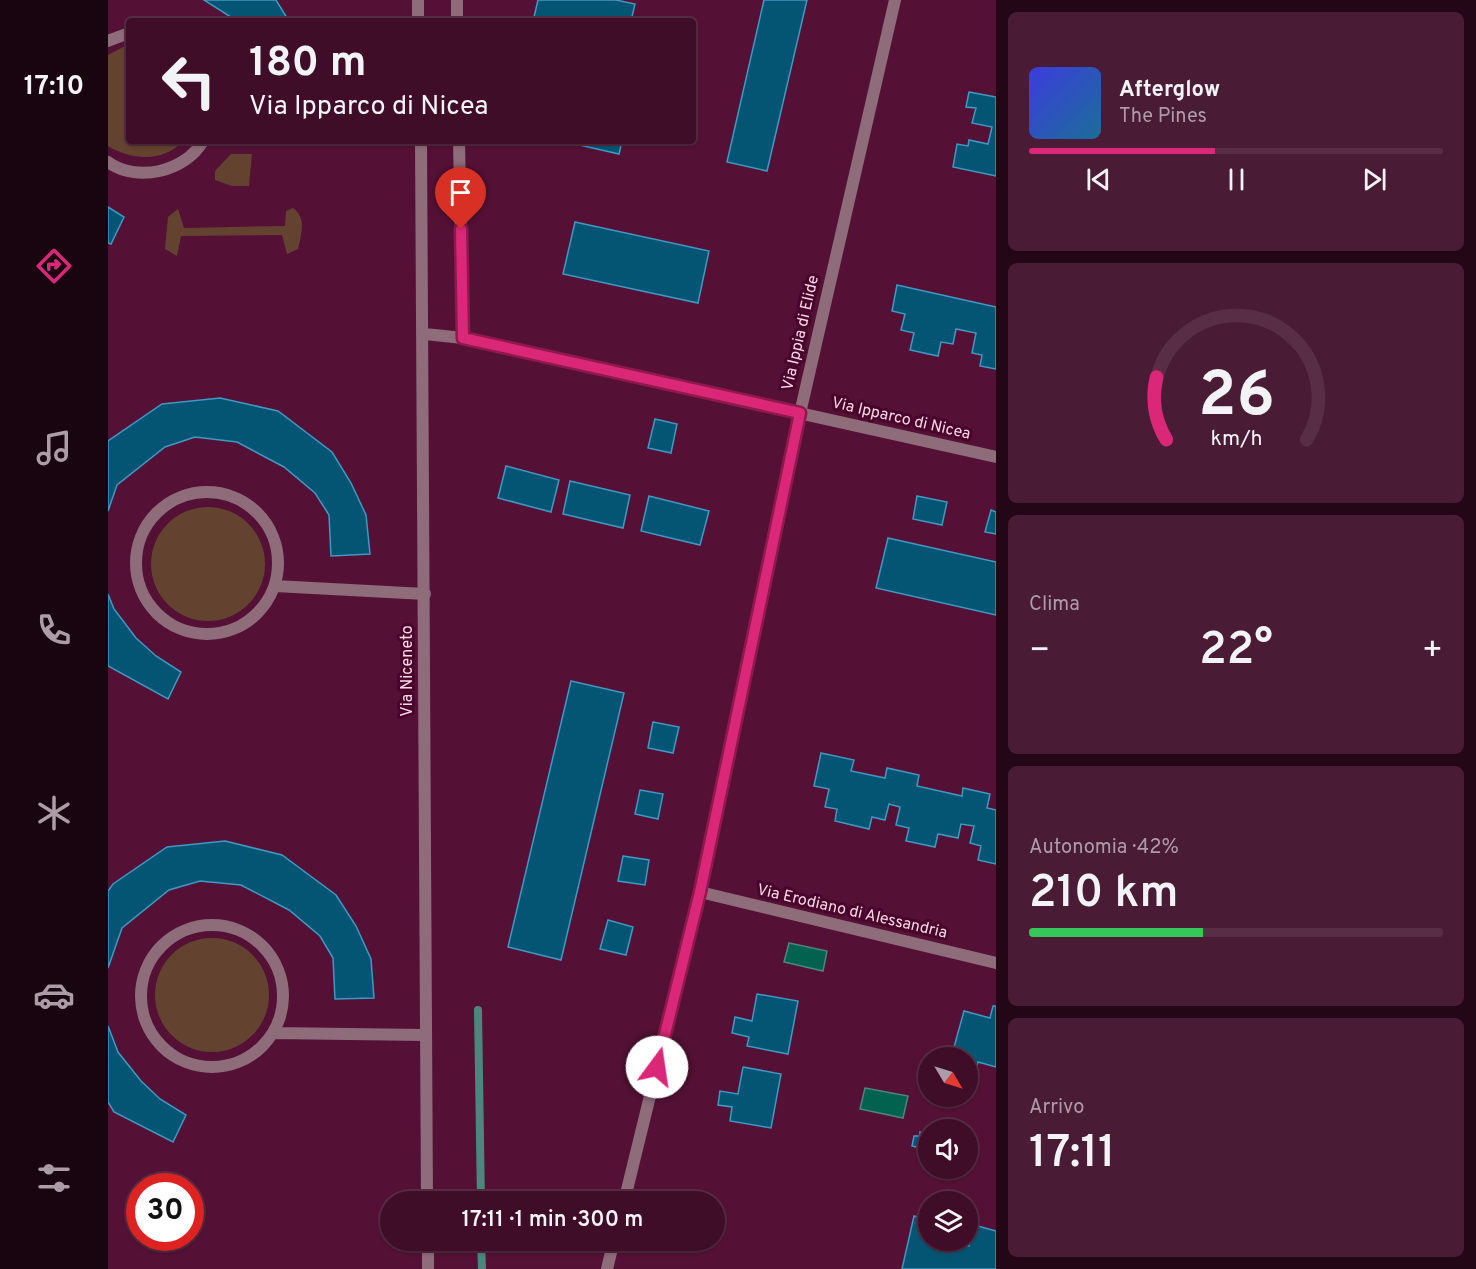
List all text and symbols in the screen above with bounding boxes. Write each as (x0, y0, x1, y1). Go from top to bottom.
text: 180 m (249, 38, 366, 91)
icon: left (150, 42, 228, 120)
text: 17:10 (24, 70, 84, 104)
text: Afterglow (1119, 77, 1220, 104)
text: Via Ipparco di Nicea (249, 90, 489, 124)
text: The Pines (1119, 104, 1207, 130)
icon: previous (1082, 163, 1115, 196)
icon: pause (1220, 163, 1253, 196)
icon: next (1358, 163, 1391, 196)
pin (435, 167, 486, 229)
icon: arrive (444, 176, 477, 209)
icon: directions (33, 245, 75, 287)
street label: Via Ippia di Elide (778, 273, 824, 393)
text: 26 (1198, 359, 1274, 438)
street label: Via Ipparco di Nicea (830, 393, 972, 445)
icon: music (33, 427, 75, 469)
text: km/h (1210, 427, 1262, 454)
text: Clima (1029, 592, 1080, 618)
icon: phone (33, 609, 75, 651)
text: 22° (1199, 623, 1273, 680)
street label: Via Niceneto (398, 625, 418, 717)
text: − (1029, 631, 1050, 673)
text: + (1422, 631, 1443, 673)
icon: climate (33, 792, 75, 834)
text: Autonomia · 42% (1029, 835, 1179, 861)
text: 210 km (1029, 866, 1178, 923)
street label: Via Erodiano di Alessandria (755, 880, 949, 944)
icon: car (33, 974, 75, 1016)
position arrow (625, 1035, 689, 1099)
north arrow (918, 1047, 978, 1107)
map controls (918, 1047, 978, 1251)
text: Arrivo (1029, 1095, 1084, 1121)
button: sound (918, 1119, 978, 1179)
text: 17:11 (1029, 1126, 1116, 1183)
icon: filters (33, 1157, 75, 1199)
speed limit sign: 30 (126, 1173, 204, 1251)
button: layers (918, 1191, 978, 1251)
text: 17:11 · 1 min · 300 m (462, 1207, 643, 1234)

